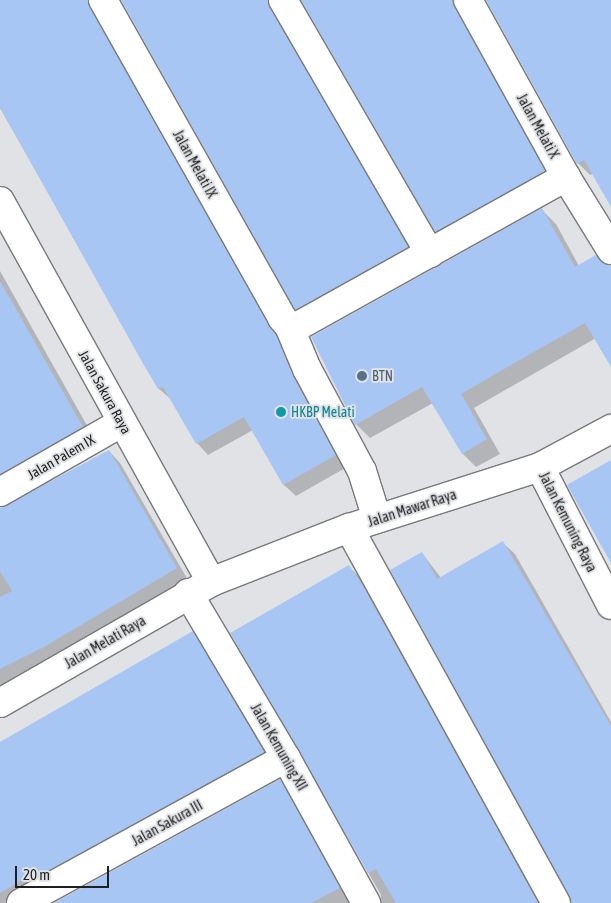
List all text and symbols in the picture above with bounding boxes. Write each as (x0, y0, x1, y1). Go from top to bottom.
street label: Jalan Melati X (513, 91, 563, 161)
street label: Jalan Melati IX (169, 127, 221, 201)
street label: Jalan Sakura Raya (75, 347, 135, 437)
place label: BTN (372, 368, 393, 384)
marker: BTN (356, 370, 368, 382)
place label: HKBP Melati (291, 404, 355, 420)
marker: HKBP Melati (275, 406, 287, 418)
street label: Jalan Palem IX (24, 431, 98, 483)
street label: Jalan Kemuning Raya (536, 469, 600, 575)
street label: Jalan Mawar Raya (366, 486, 458, 530)
street label: Jalan Melati Raya (62, 612, 148, 672)
street label: Jalan Kemuning XII (247, 700, 311, 794)
street label: Jalan Sakura III (129, 797, 205, 849)
scale bar (18, 856, 111, 888)
text: 20 m (23, 866, 50, 883)

